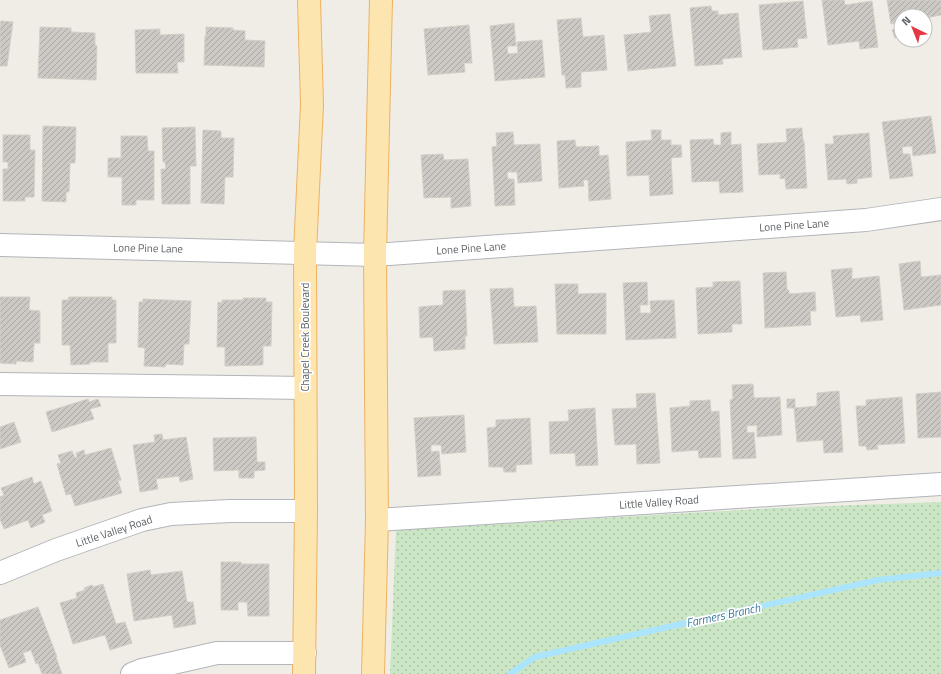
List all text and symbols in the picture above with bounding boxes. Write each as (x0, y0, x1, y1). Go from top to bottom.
north arrow (893, 8, 933, 48)
text: N (898, 12, 914, 29)
street label: Lone Pine Lane (759, 215, 830, 235)
street label: Lone Pine Lane (436, 238, 507, 258)
street label: Lone Pine Lane (113, 239, 184, 257)
street label: Chapel Creek Boulevard (297, 282, 313, 391)
street label: Little Valley Road (619, 491, 699, 513)
street label: Little Valley Road (74, 511, 155, 551)
water label: Farmers Branch (684, 598, 763, 632)

